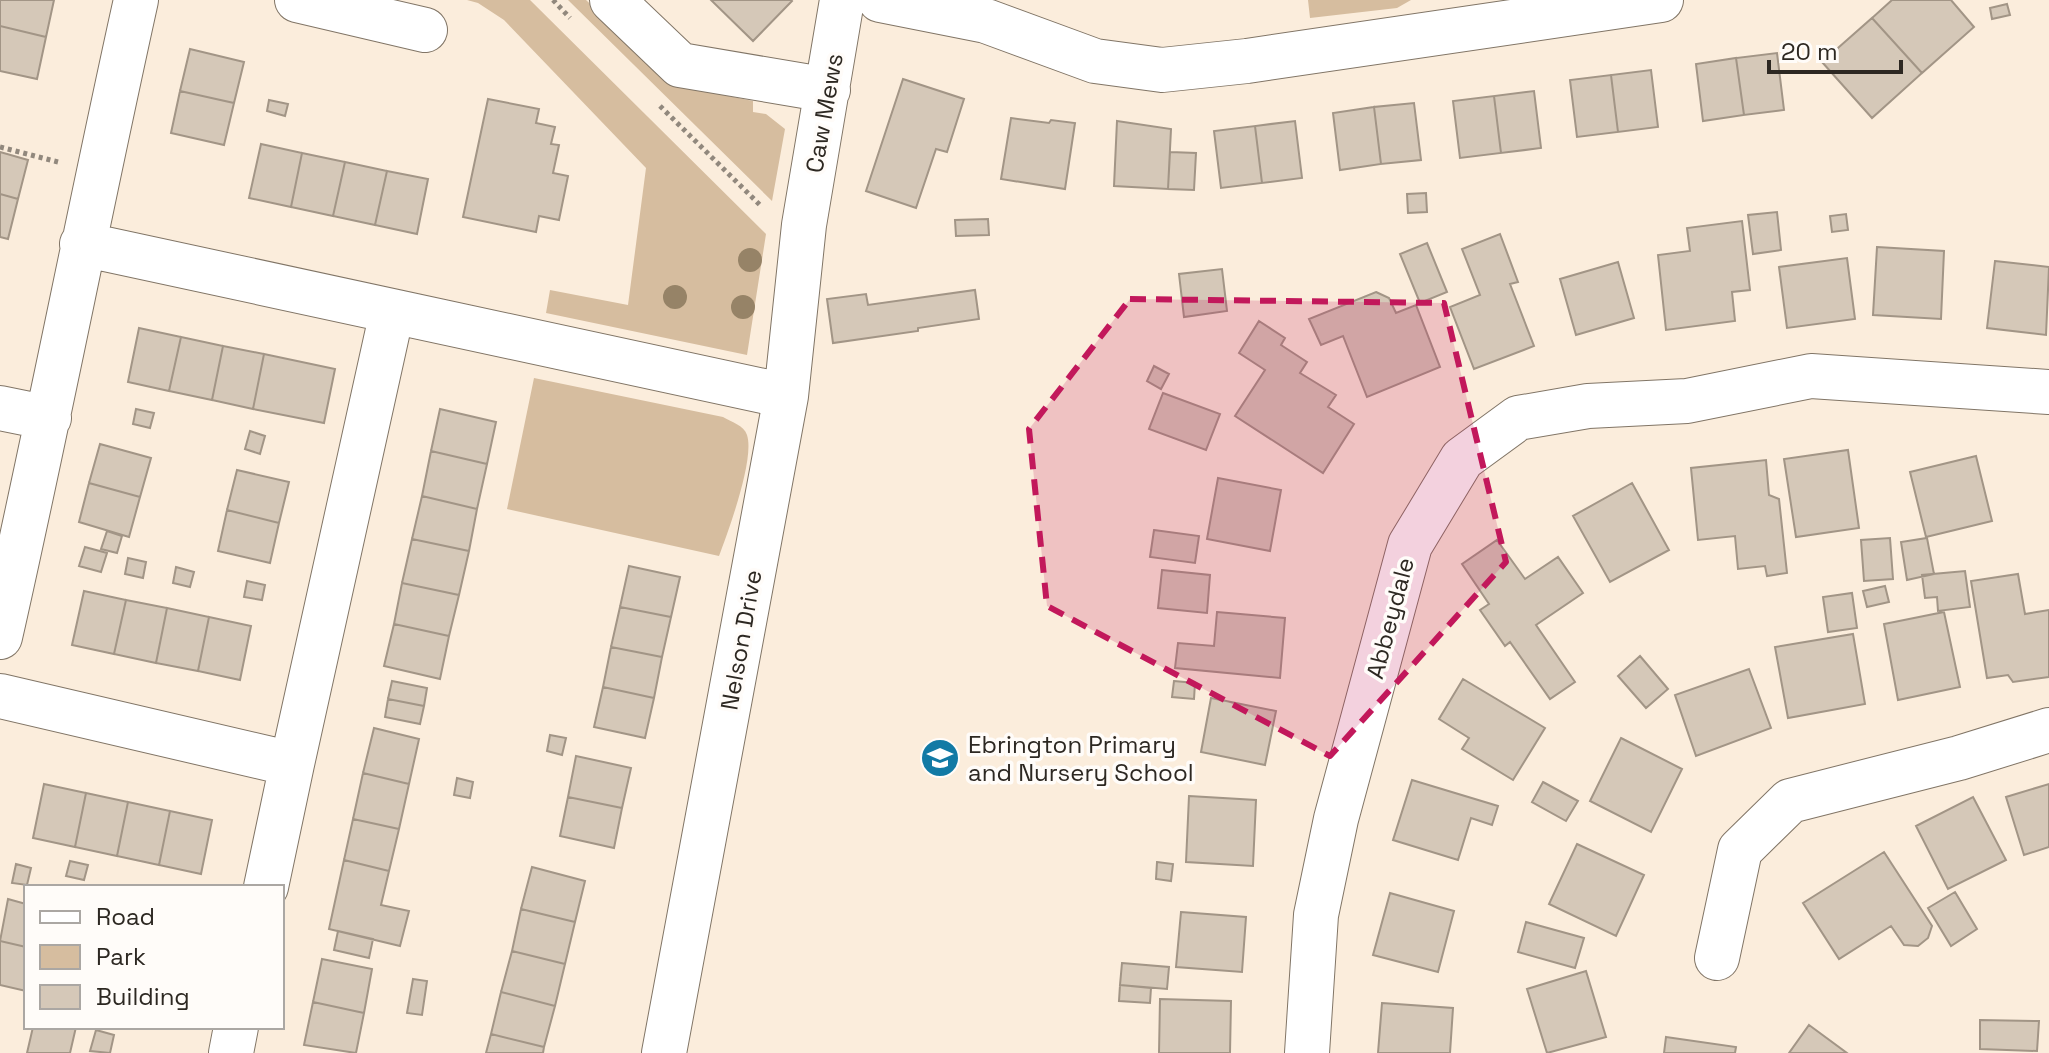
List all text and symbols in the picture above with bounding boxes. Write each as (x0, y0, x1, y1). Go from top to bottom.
scale bar (1769, 24, 1901, 74)
text: 20 m (1781, 36, 1838, 67)
street label: Caw Mews (798, 51, 850, 175)
street label: Abbeydale (1359, 554, 1421, 682)
street label: Nelson Drive (713, 567, 769, 713)
place label: Ebrington Primary and Nursery School (968, 729, 1194, 788)
school or university icon: Ebrington Primary and Nursery School (919, 737, 961, 779)
legend (24, 885, 284, 1029)
text: Road (96, 901, 155, 932)
text: Park (96, 941, 146, 972)
text: Building (96, 981, 190, 1012)

